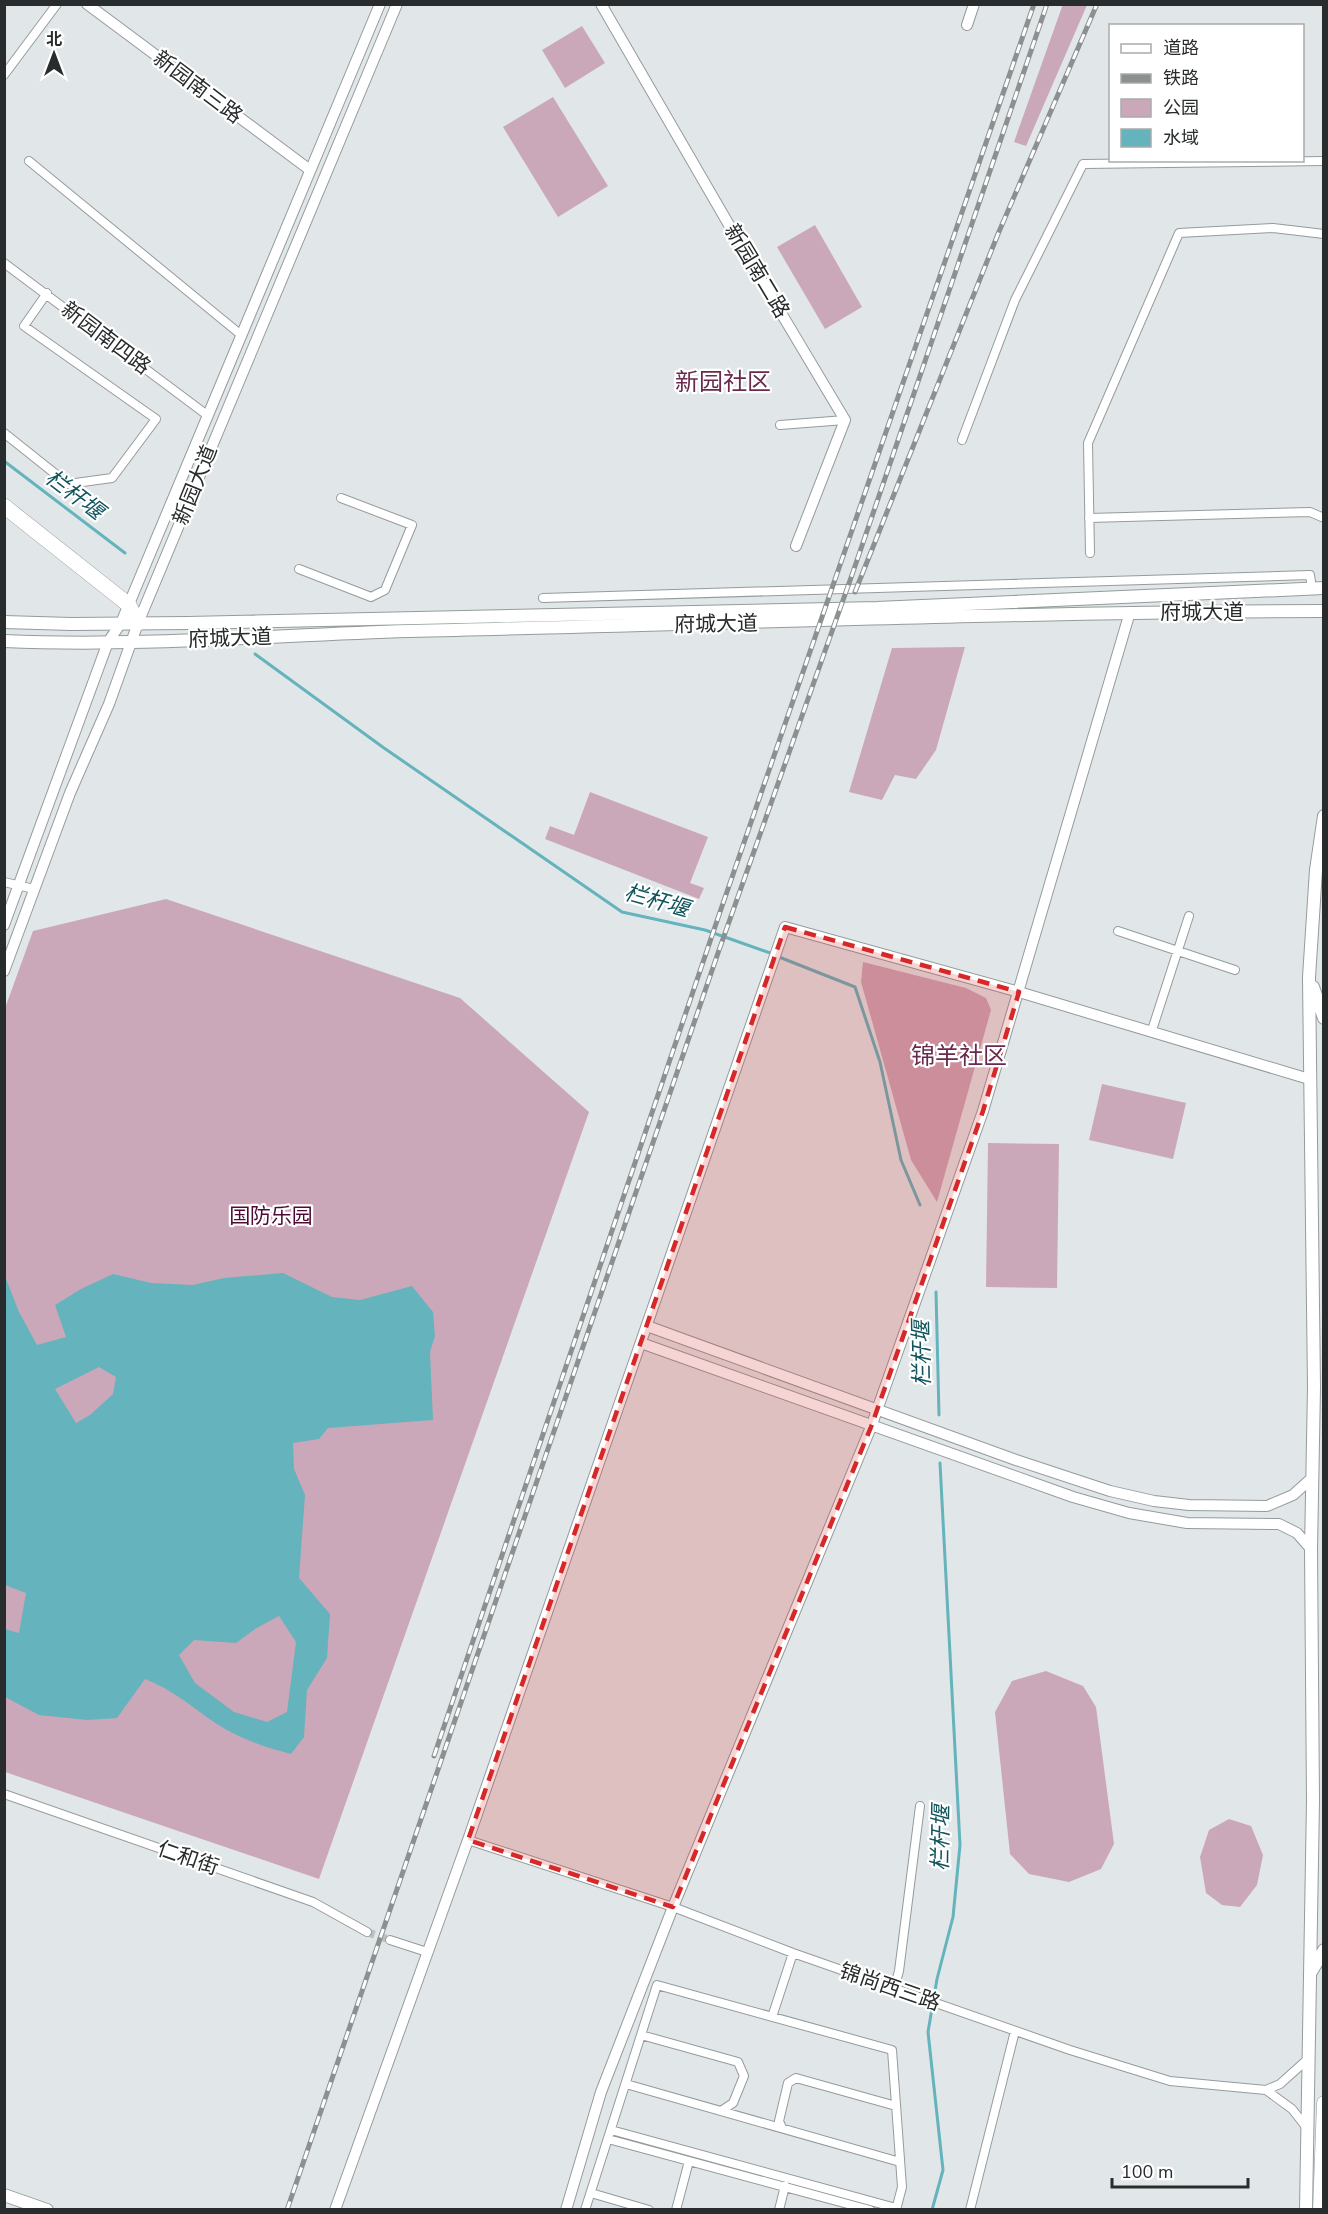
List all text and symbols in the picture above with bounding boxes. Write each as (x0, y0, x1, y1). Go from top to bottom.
north arrow (24, 24, 84, 84)
legend (1109, 24, 1304, 162)
text: 北 (46, 29, 62, 51)
text: 道路 (1163, 36, 1199, 60)
street label: 新园南三路 (148, 44, 248, 130)
text: 铁路 (1163, 66, 1199, 90)
text: 公园 (1163, 96, 1199, 120)
text: 水域 (1163, 126, 1199, 150)
street label: 新园南二路 (718, 219, 796, 323)
street label: 新园南四路 (56, 295, 156, 381)
district label: 新园社区 (675, 366, 771, 398)
street label: 新园大道 (166, 441, 224, 529)
water label: 栏杆堰 (39, 463, 113, 529)
street label: 府城大道 (1160, 598, 1244, 626)
street label: 府城大道 (674, 609, 758, 639)
street label: 府城大道 (188, 623, 272, 653)
water label: 栏杆堰 (621, 877, 696, 926)
district label: 锦羊社区 (911, 1040, 1007, 1072)
park label: 国防乐园 (229, 1202, 313, 1230)
water label: 栏杆堰 (906, 1317, 938, 1387)
water label: 栏杆堰 (925, 1801, 957, 1871)
street label: 仁和街 (154, 1835, 222, 1881)
street label: 锦尚西三路 (836, 1957, 944, 2017)
scale bar (1112, 2151, 1248, 2189)
text: 100 m (1121, 2160, 1173, 2184)

